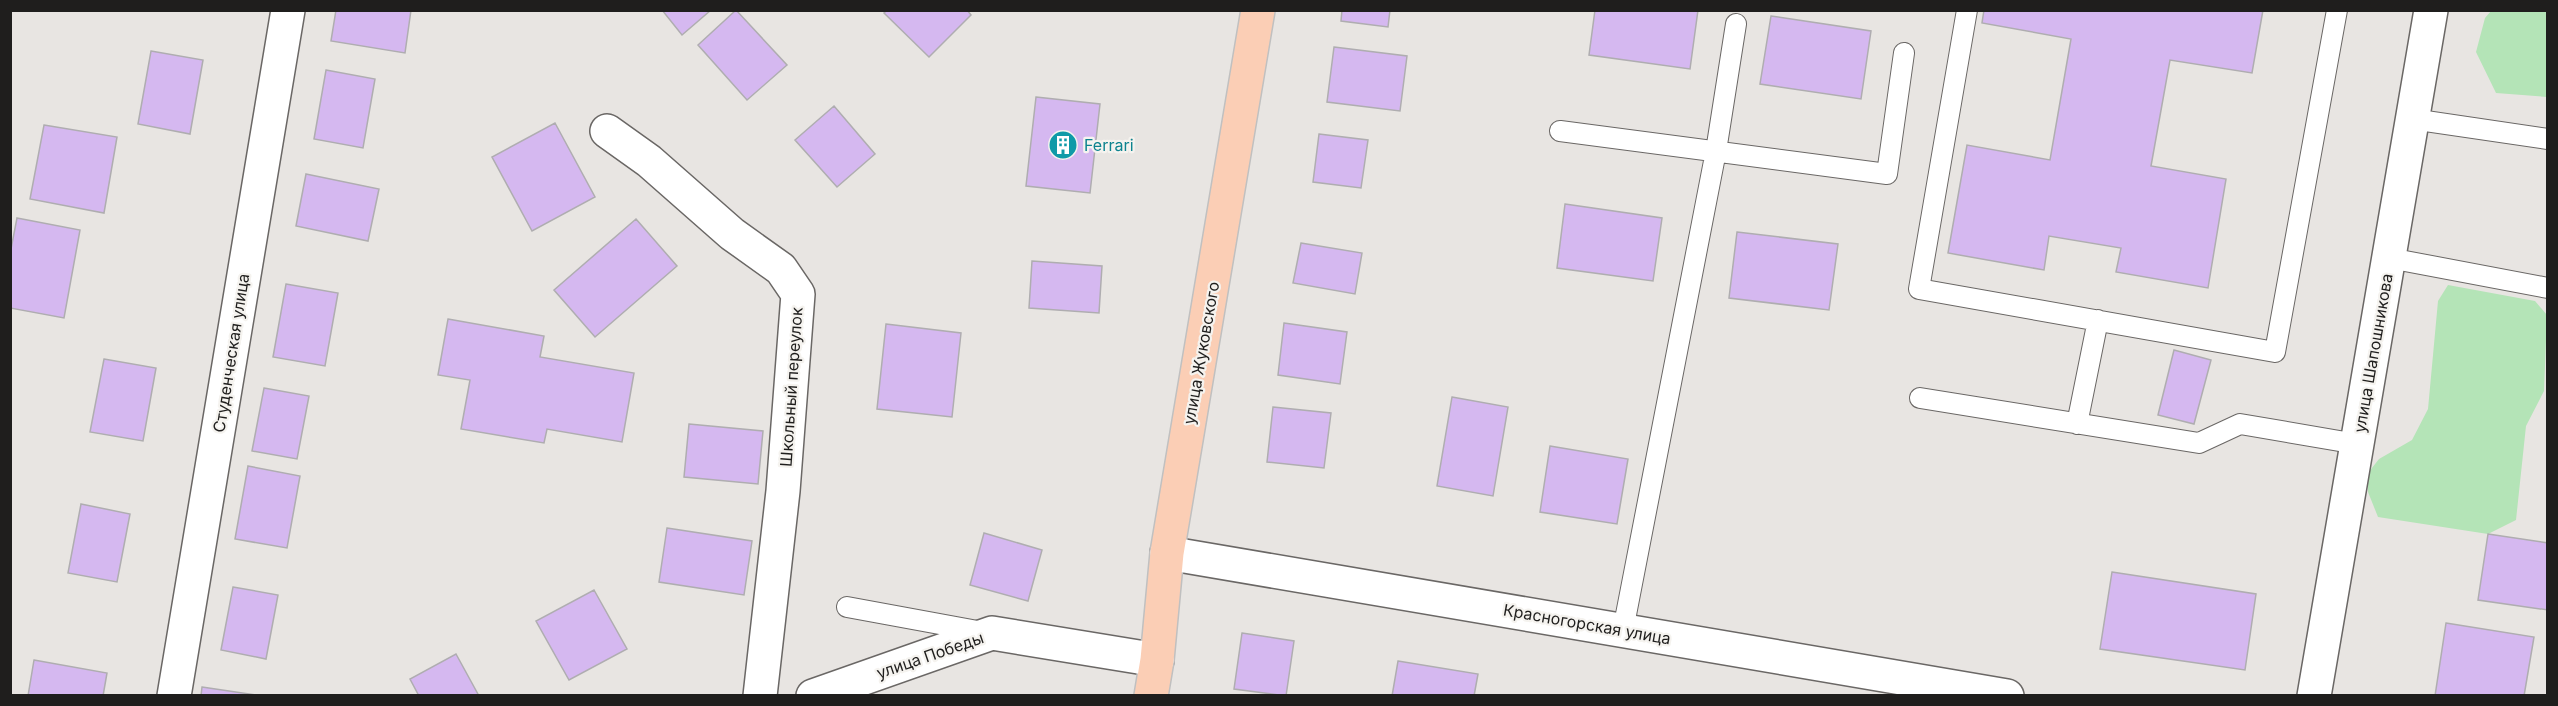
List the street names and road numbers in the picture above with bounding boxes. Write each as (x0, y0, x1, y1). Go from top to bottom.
street label: Студенческая улица (209, 272, 253, 434)
street label: улица Шапошникова (2349, 272, 2397, 434)
street label: улица Жуковского (1179, 280, 1223, 426)
street label: Школьный переулок (775, 306, 807, 467)
street label: Красногорская улица (1502, 599, 1672, 649)
street label: улица Победы (874, 627, 986, 683)

